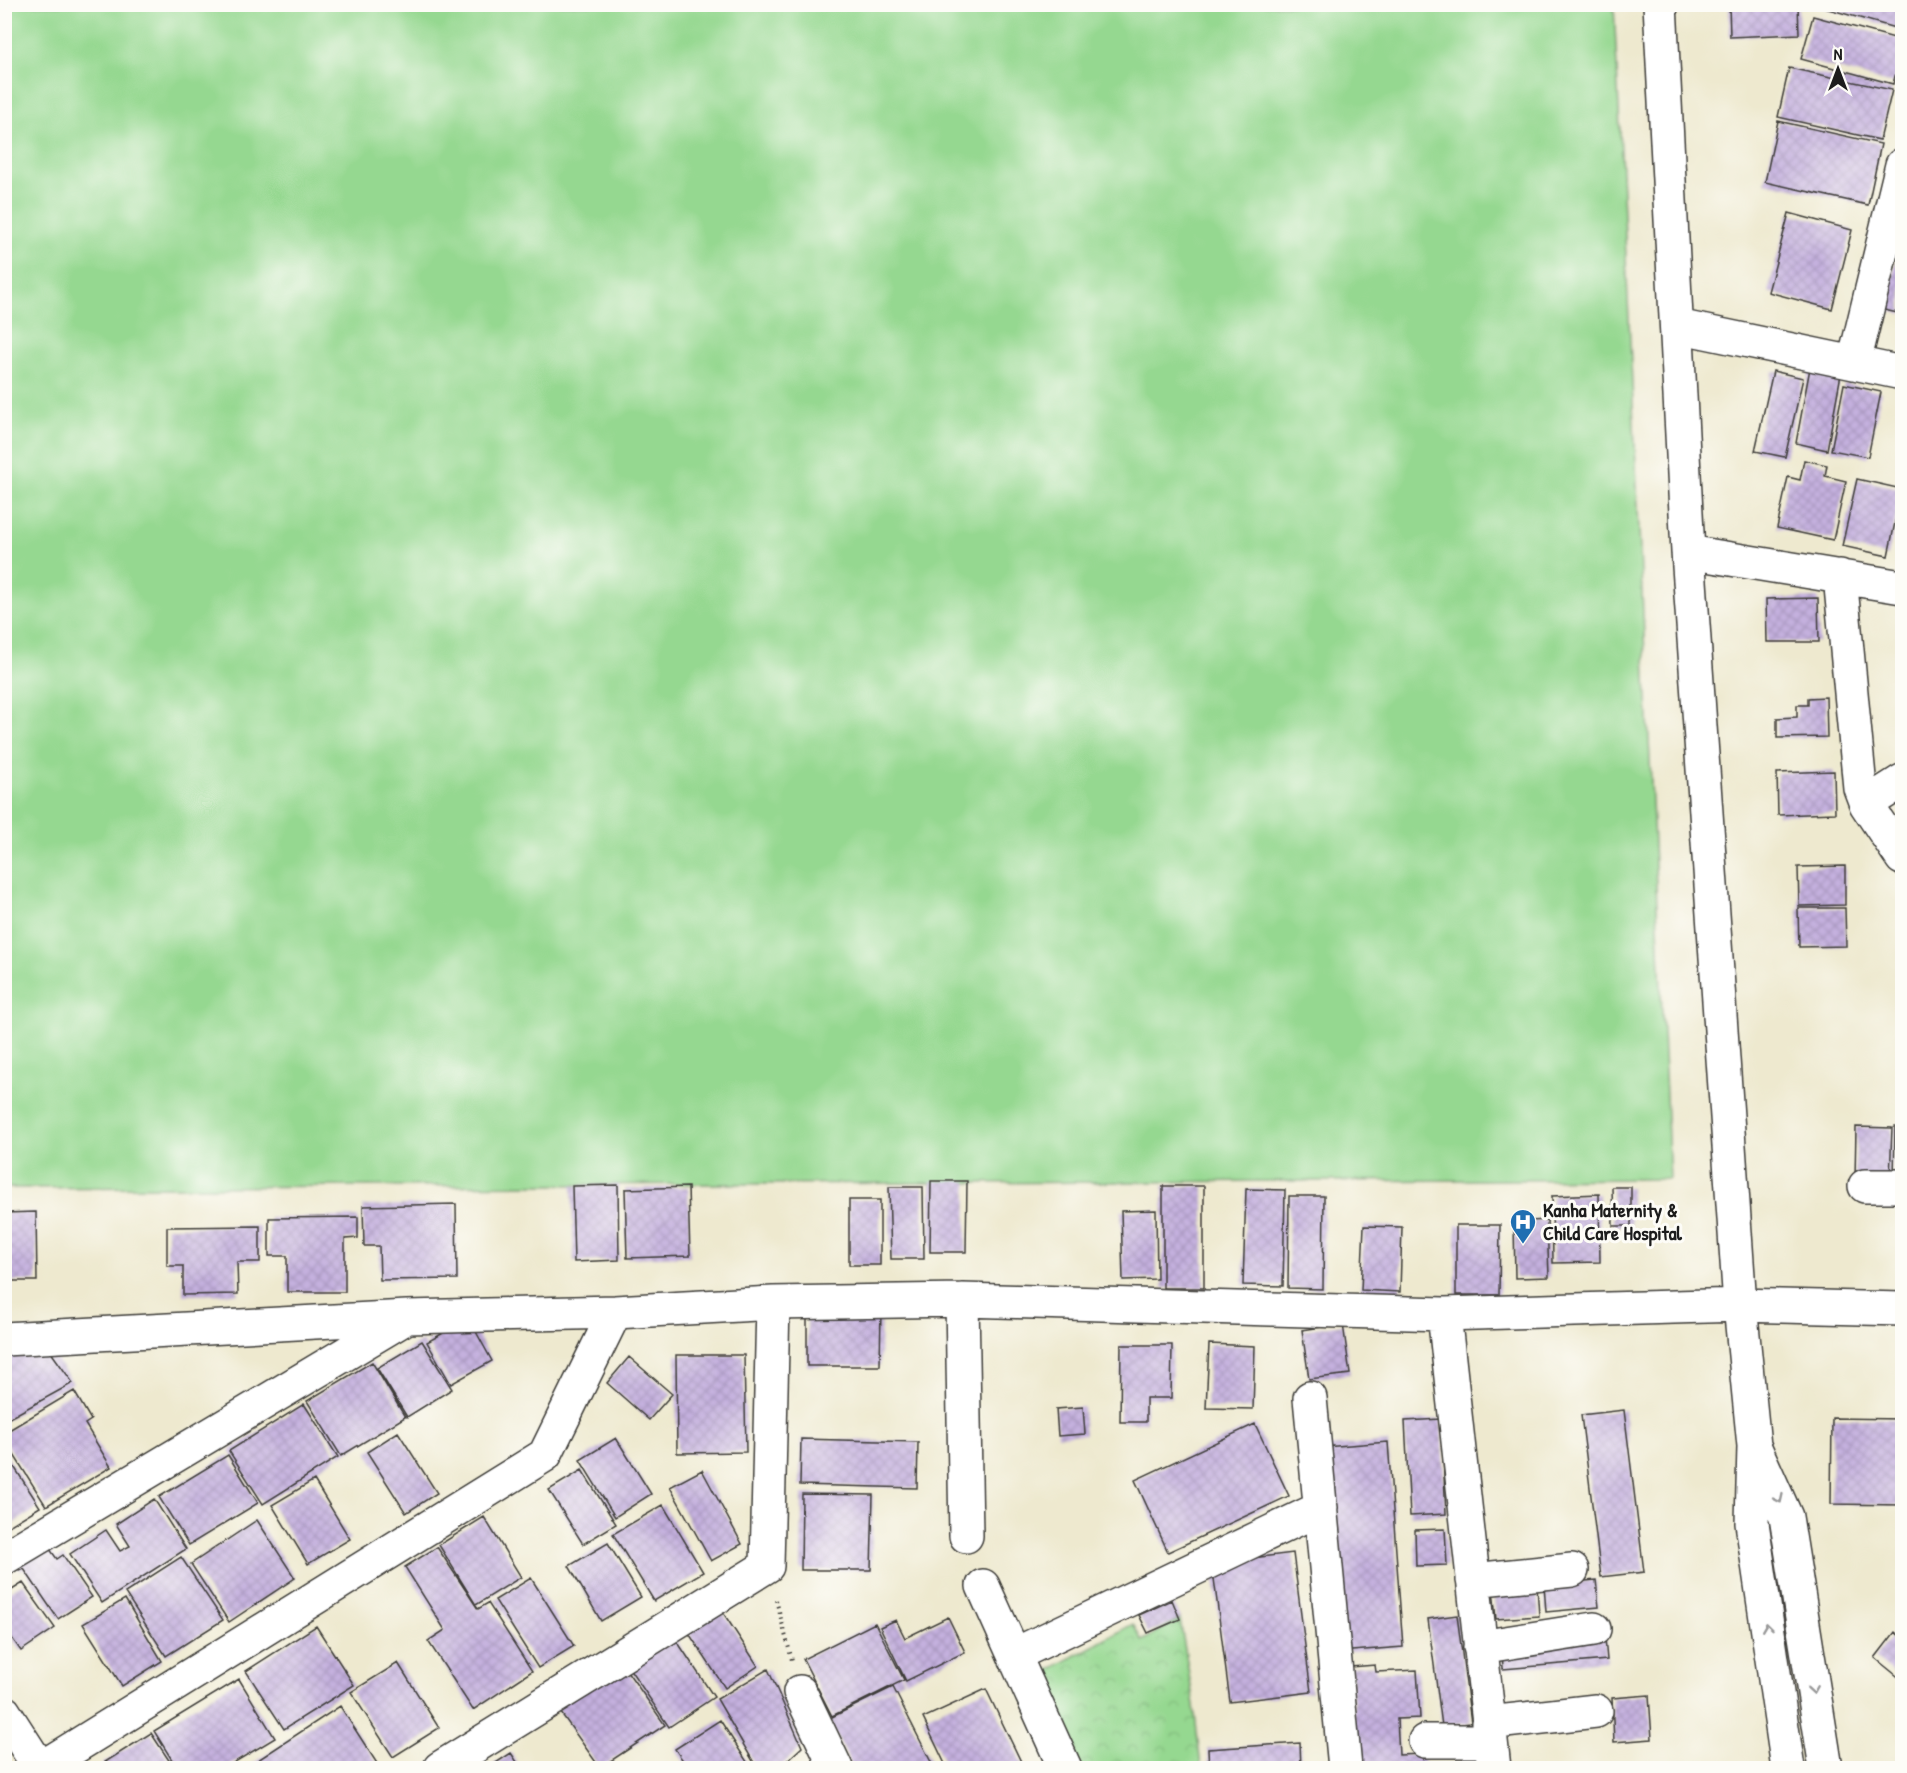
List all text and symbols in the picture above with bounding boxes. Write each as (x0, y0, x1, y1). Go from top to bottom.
north arrow (1808, 39, 1868, 99)
text: N (1834, 43, 1843, 65)
place label: Kanha Maternity & Child Care Hospital (1543, 1196, 1682, 1247)
hospital icon: Kanha Maternity & Child Care Hospital (1508, 1207, 1538, 1245)
one-way arrow (1772, 1492, 1784, 1503)
one-way arrow (1761, 1623, 1773, 1632)
one-way arrow (1807, 1686, 1819, 1695)

